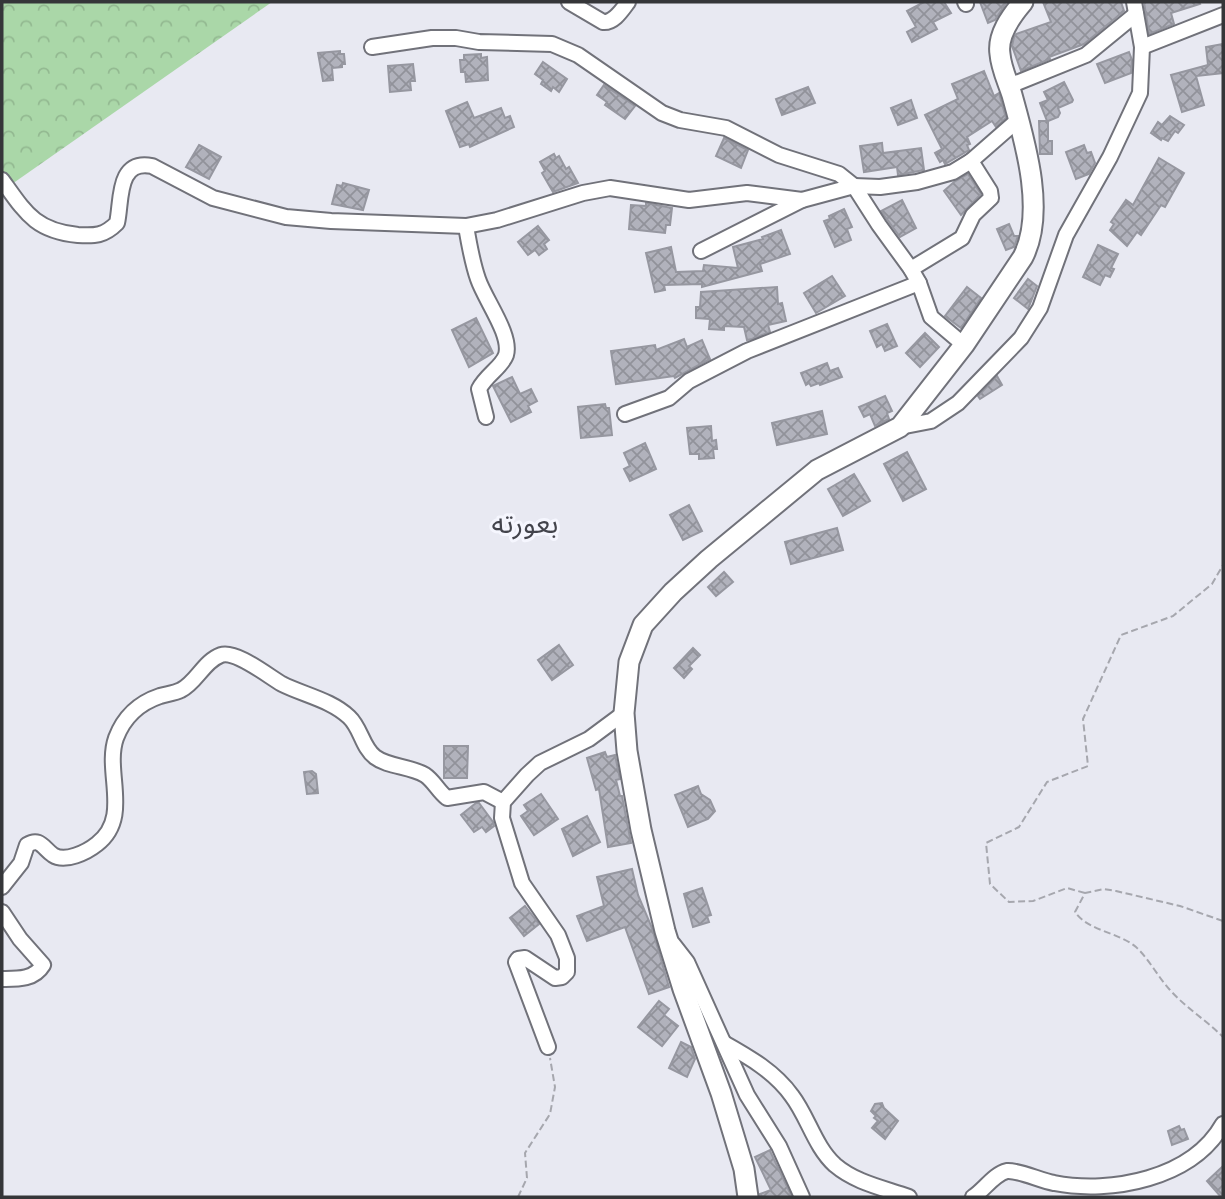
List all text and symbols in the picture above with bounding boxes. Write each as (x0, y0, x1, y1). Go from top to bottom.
district label: بعورته (492, 507, 558, 540)

